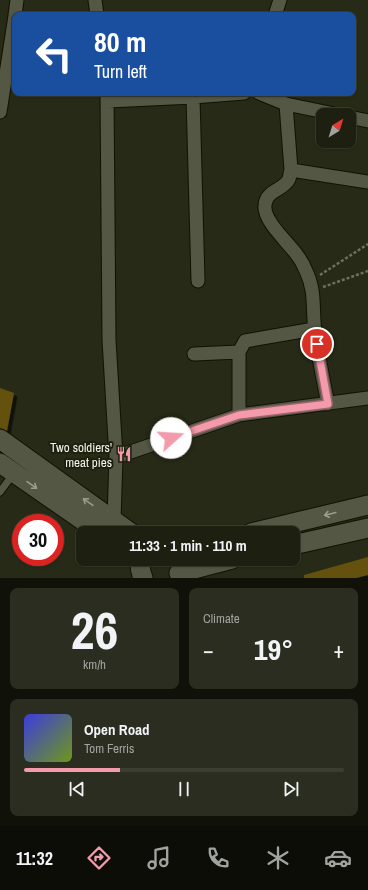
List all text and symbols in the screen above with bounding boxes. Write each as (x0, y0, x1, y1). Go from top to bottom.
text: 80 m (94, 23, 146, 61)
icon: left (28, 28, 80, 80)
text: Turn left (94, 59, 147, 84)
north arrow (316, 108, 356, 148)
map controls (316, 108, 356, 148)
pin (300, 327, 334, 361)
icon: arrive (306, 333, 328, 355)
position arrow (150, 417, 192, 459)
place label: Two soldiers' meat pies (50, 439, 112, 471)
restaurant icon: Two soldiers' meat pies (115, 445, 133, 463)
one-way arrow (26, 481, 37, 489)
one-way arrow (83, 498, 94, 506)
one-way arrow (324, 510, 337, 518)
speed limit sign: 30 (12, 514, 64, 566)
text: 11:33 · 1 min · 110 m (129, 535, 247, 556)
text: 26 (71, 595, 118, 665)
text: Climate (203, 610, 240, 627)
text: 19° (254, 629, 293, 669)
text: − (203, 635, 214, 665)
text: + (333, 635, 344, 665)
text: km/h (83, 656, 106, 673)
text: Open Road (84, 719, 150, 740)
text: Tom Ferris (84, 740, 134, 757)
icon: previous (66, 778, 88, 800)
icon: pause (173, 778, 195, 800)
icon: next (280, 778, 302, 800)
icon: directions (85, 844, 113, 872)
icon: music (145, 844, 173, 872)
icon: phone (204, 844, 232, 872)
icon: climate (264, 844, 292, 872)
icon: car (324, 844, 352, 872)
text: 11:32 (16, 846, 53, 871)

